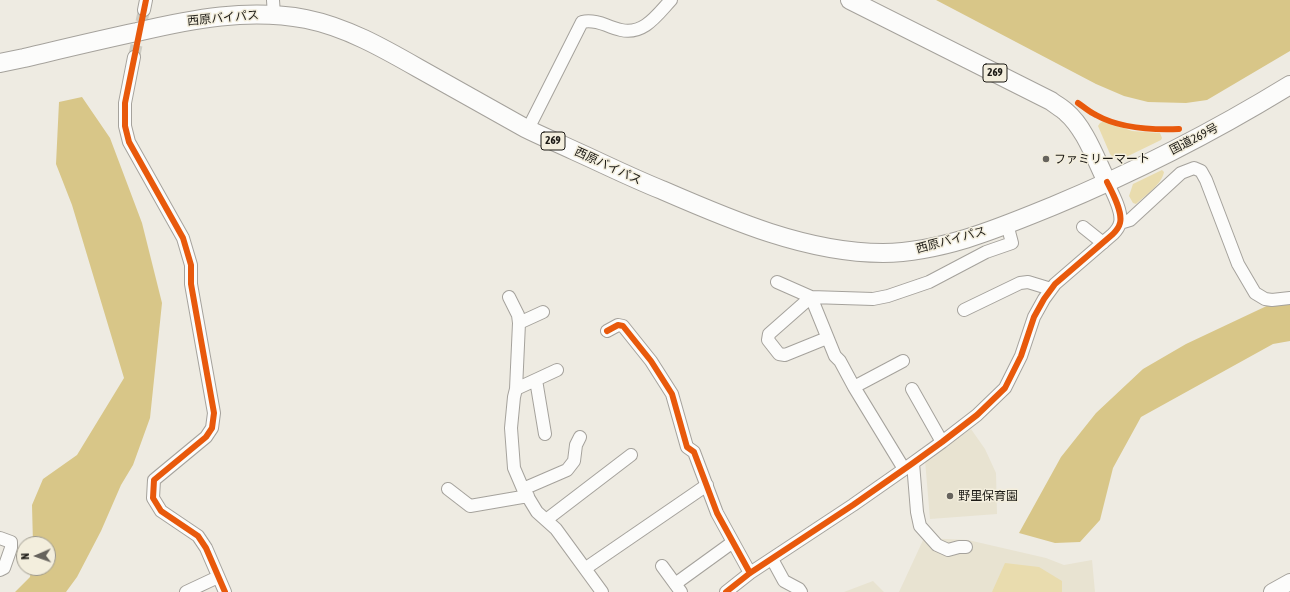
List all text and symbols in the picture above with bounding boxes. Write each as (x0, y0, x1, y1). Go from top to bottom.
street label: 西原バイパス (187, 8, 259, 28)
road number: 269 (983, 64, 1007, 82)
street label: 国道269号 (1167, 121, 1221, 157)
road number: 269 (541, 132, 565, 150)
street label: 西原バイパス (572, 144, 644, 188)
place label: ファミリーマート (1054, 152, 1150, 166)
marker: ファミリーマート (1041, 154, 1051, 164)
street label: 西原バイパス (914, 224, 988, 256)
place label: 野里保育園 (958, 489, 1018, 503)
marker: 野里保育園 (945, 491, 955, 501)
north arrow (16, 536, 56, 576)
text: N (19, 553, 31, 560)

